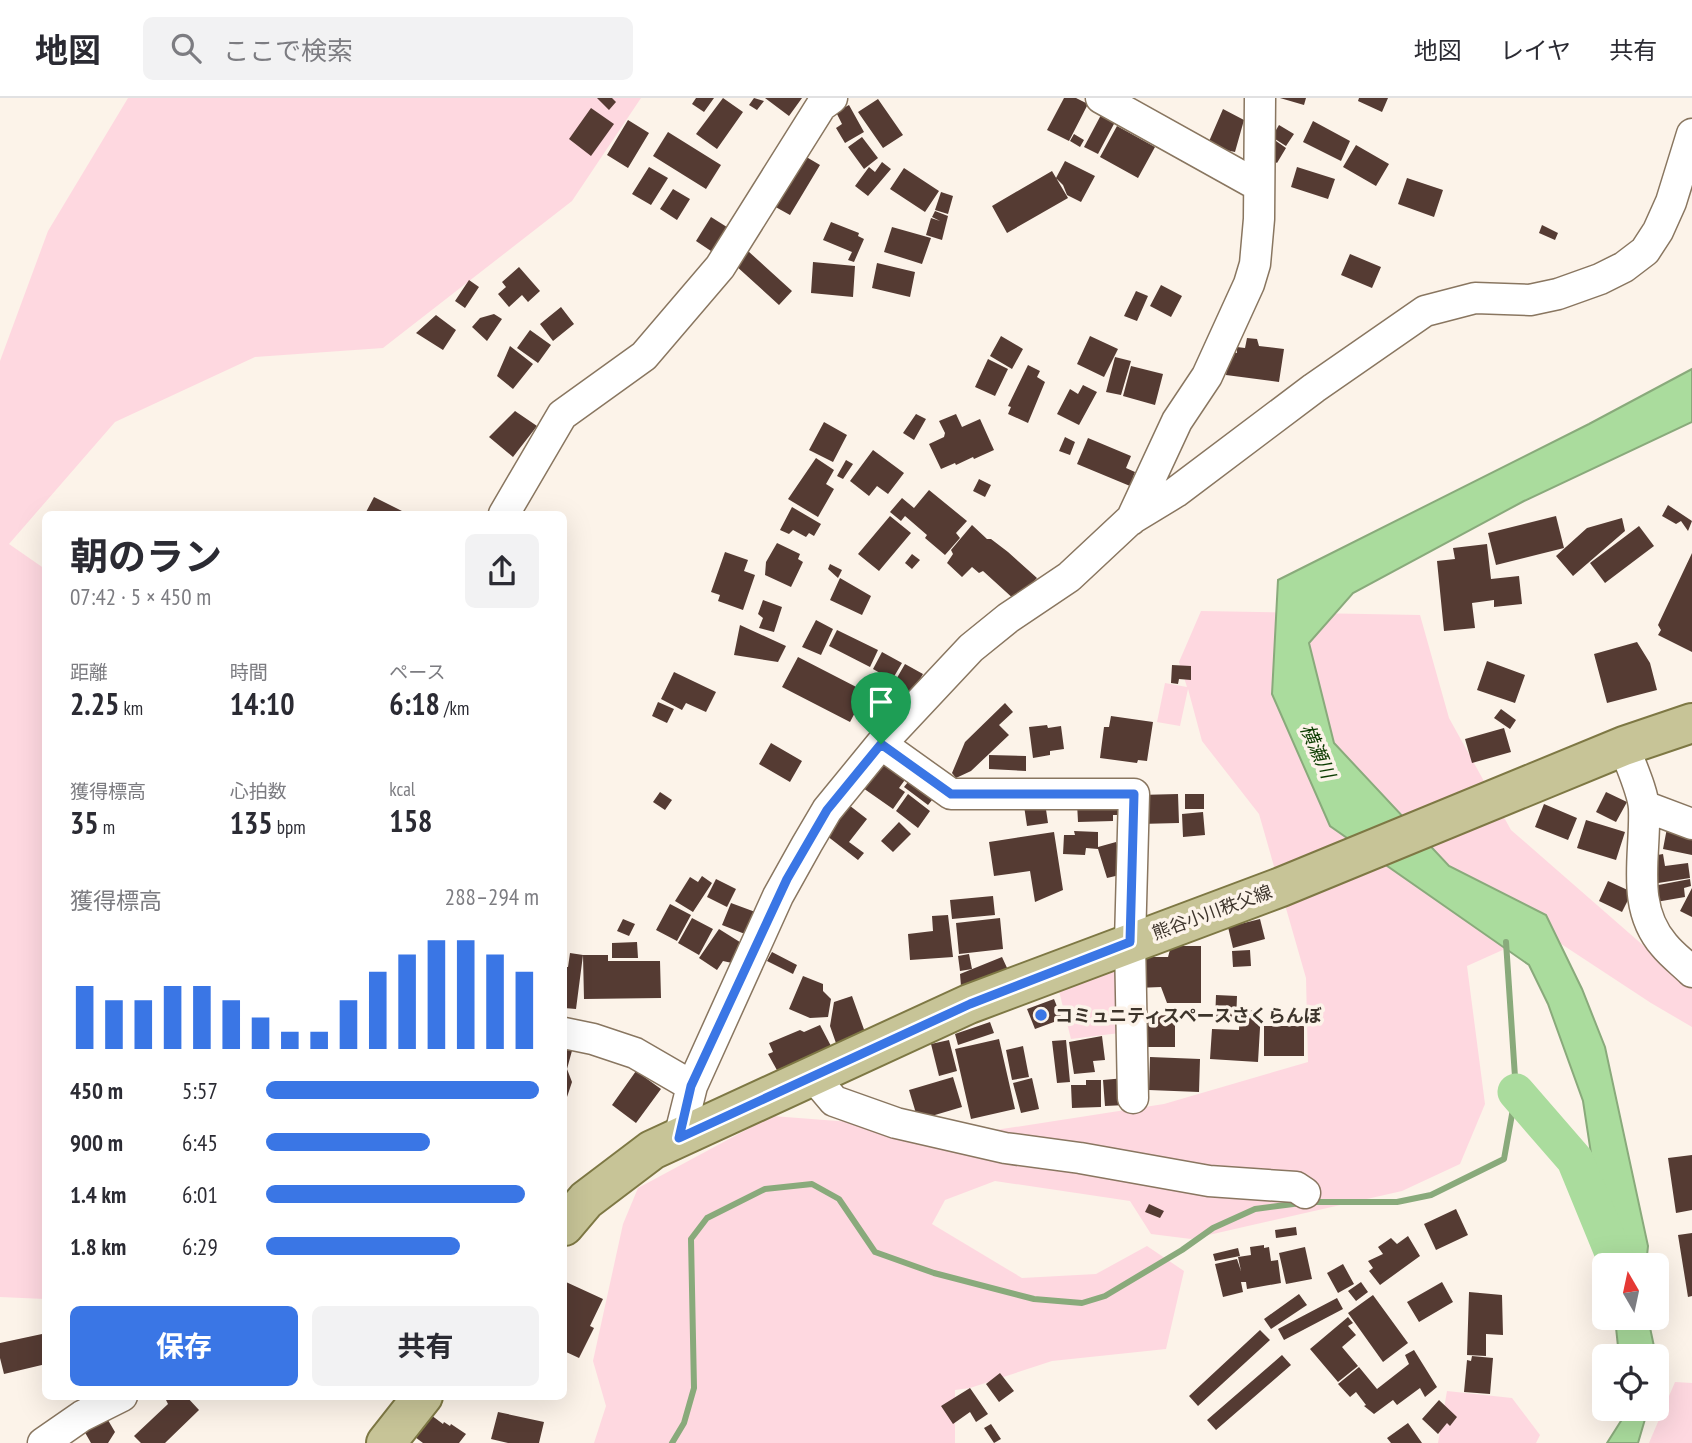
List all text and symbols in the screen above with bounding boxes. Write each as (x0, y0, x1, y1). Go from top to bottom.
search box (143, 17, 633, 80)
text: 地図 (35, 28, 101, 71)
icon: search (167, 29, 205, 67)
text: ここで検索 (223, 34, 353, 67)
text: 地図 (1414, 35, 1462, 66)
text: レイヤ (1500, 35, 1571, 66)
text: 共有 (1609, 35, 1657, 66)
text: 朝のラン (70, 531, 222, 580)
button: share (465, 534, 539, 608)
text: 07:42 · 5 × 450 m (70, 582, 211, 611)
text: 距離 (70, 660, 108, 684)
text: 時間 (230, 660, 268, 684)
text: ペース (389, 660, 445, 684)
pin (851, 672, 911, 744)
icon: arrive (862, 683, 900, 721)
text: 2.25 (70, 684, 119, 723)
text: 14:10 (230, 684, 295, 723)
text: 6:18 (389, 684, 440, 723)
text: km (119, 696, 143, 720)
text: /km (440, 696, 469, 720)
water label: 横瀬川 (1295, 720, 1341, 784)
text: kcal (389, 777, 415, 801)
text: 獲得標高 (70, 779, 146, 803)
text: 心拍数 (230, 779, 287, 803)
text: 158 (389, 801, 432, 840)
text: 35 (70, 803, 99, 842)
text: 135 (230, 803, 273, 842)
text: m (99, 815, 115, 839)
text: bpm (273, 815, 306, 839)
street label: 熊谷小川秩父線 (1149, 880, 1275, 944)
text: 288–294 m (445, 882, 539, 911)
text: 獲得標高 (70, 886, 162, 915)
place label: コミュニティスペースさくらんぼ (1055, 1004, 1322, 1027)
marker: コミュニティスペースさくらんぼ (1033, 1007, 1049, 1023)
text: 450 m (70, 1076, 123, 1105)
text: 5:57 (182, 1076, 218, 1105)
text: 900 m (70, 1128, 123, 1157)
text: 6:45 (182, 1128, 218, 1157)
text: 1.4 km (70, 1180, 126, 1209)
text: 6:01 (182, 1180, 218, 1209)
text: 1.8 km (70, 1232, 126, 1261)
text: 6:29 (182, 1232, 218, 1261)
north arrow (1592, 1253, 1670, 1330)
map controls (1592, 1253, 1669, 1421)
button: 保存 (70, 1306, 298, 1386)
button: 共有 (312, 1306, 539, 1386)
button: locate (1592, 1344, 1669, 1421)

